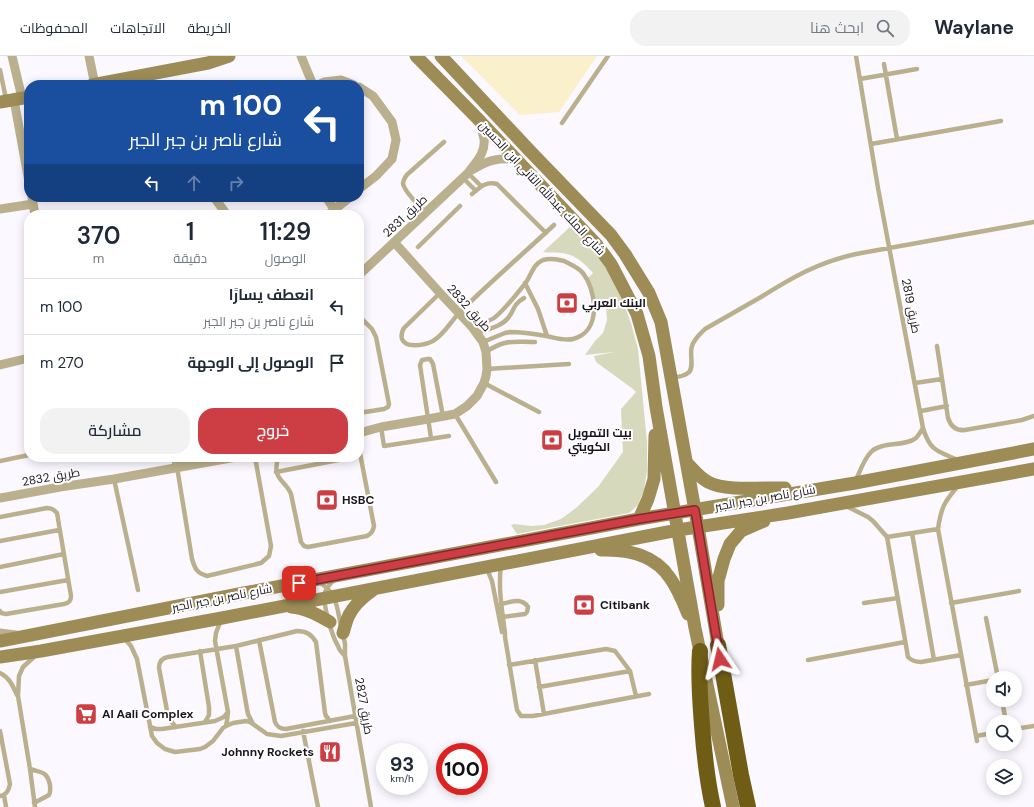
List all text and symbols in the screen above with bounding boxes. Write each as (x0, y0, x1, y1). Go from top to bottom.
search box (630, 10, 910, 46)
text: Waylane (934, 15, 1014, 40)
icon: search (874, 17, 896, 39)
text: ابحث هنا (810, 18, 864, 38)
text: المحفوظات (20, 19, 88, 37)
text: الاتجاهات (110, 19, 166, 37)
text: الخريطة (188, 19, 231, 37)
text: 100 m (199, 87, 282, 124)
icon: left (296, 96, 348, 148)
street label: شارع الملك عبدالله الثاني ابن الحسين (474, 117, 609, 260)
text: شارع ناصر بن جبر الجبر (129, 128, 282, 152)
icon: left (141, 172, 163, 194)
icon: ahead (183, 172, 205, 194)
icon: right (225, 172, 247, 194)
street label: طريق 2831 (379, 191, 431, 241)
text: 1 (186, 216, 194, 247)
text: 11:29 (260, 216, 311, 247)
text: 370 (77, 220, 120, 251)
text: m (93, 250, 104, 267)
text: دقيقة (173, 250, 207, 267)
text: الوصول (265, 250, 306, 267)
street label: طريق 2819 (898, 277, 924, 335)
street label: طريق 2832 (443, 281, 495, 335)
text: انعطف يسارًا (229, 285, 314, 305)
bank icon: البنك العربي (554, 290, 580, 316)
place label: البنك العربي (582, 295, 646, 313)
icon: left (326, 296, 348, 318)
text: 100 m (40, 297, 83, 317)
text: شارع ناصر بن جبر الجبر (203, 313, 314, 330)
icon: arrive (326, 352, 348, 374)
text: 270 m (40, 353, 84, 373)
text: الوصول إلى الوجهة (187, 353, 314, 373)
button: مشاركة (40, 408, 190, 454)
button: خروج (198, 408, 348, 454)
place label: بيت التمويل الكويتي (568, 425, 632, 457)
bank icon: بيت التمويل الكويتي (539, 427, 565, 453)
street label: طريق 2832 (21, 464, 81, 490)
street label: شارع ناصر بن جبر الجبر (712, 481, 817, 515)
bank icon: HSBC (314, 487, 340, 513)
place label: HSBC (342, 492, 374, 508)
pin (282, 566, 316, 600)
icon: arrive (288, 572, 310, 594)
street label: شارع ناصر بن جبر الجبر (169, 580, 274, 616)
bank icon: Citibank (571, 592, 597, 618)
place label: Citibank (600, 597, 650, 613)
position arrow (699, 638, 741, 680)
map controls (986, 671, 1022, 795)
button: sound (986, 671, 1022, 707)
street label: طريق 2827 (351, 676, 377, 736)
supermarket icon: Al Aali Complex (73, 701, 99, 727)
place label: Al Aali Complex (102, 706, 193, 722)
button: search (986, 715, 1022, 751)
restaurant icon: Johnny Rockets (317, 739, 343, 765)
speed limit sign: 100 (436, 743, 488, 795)
place label: Johnny Rockets (221, 744, 314, 760)
text: 93 (390, 751, 414, 777)
button: layers (986, 759, 1022, 795)
text: km/h (390, 772, 414, 785)

